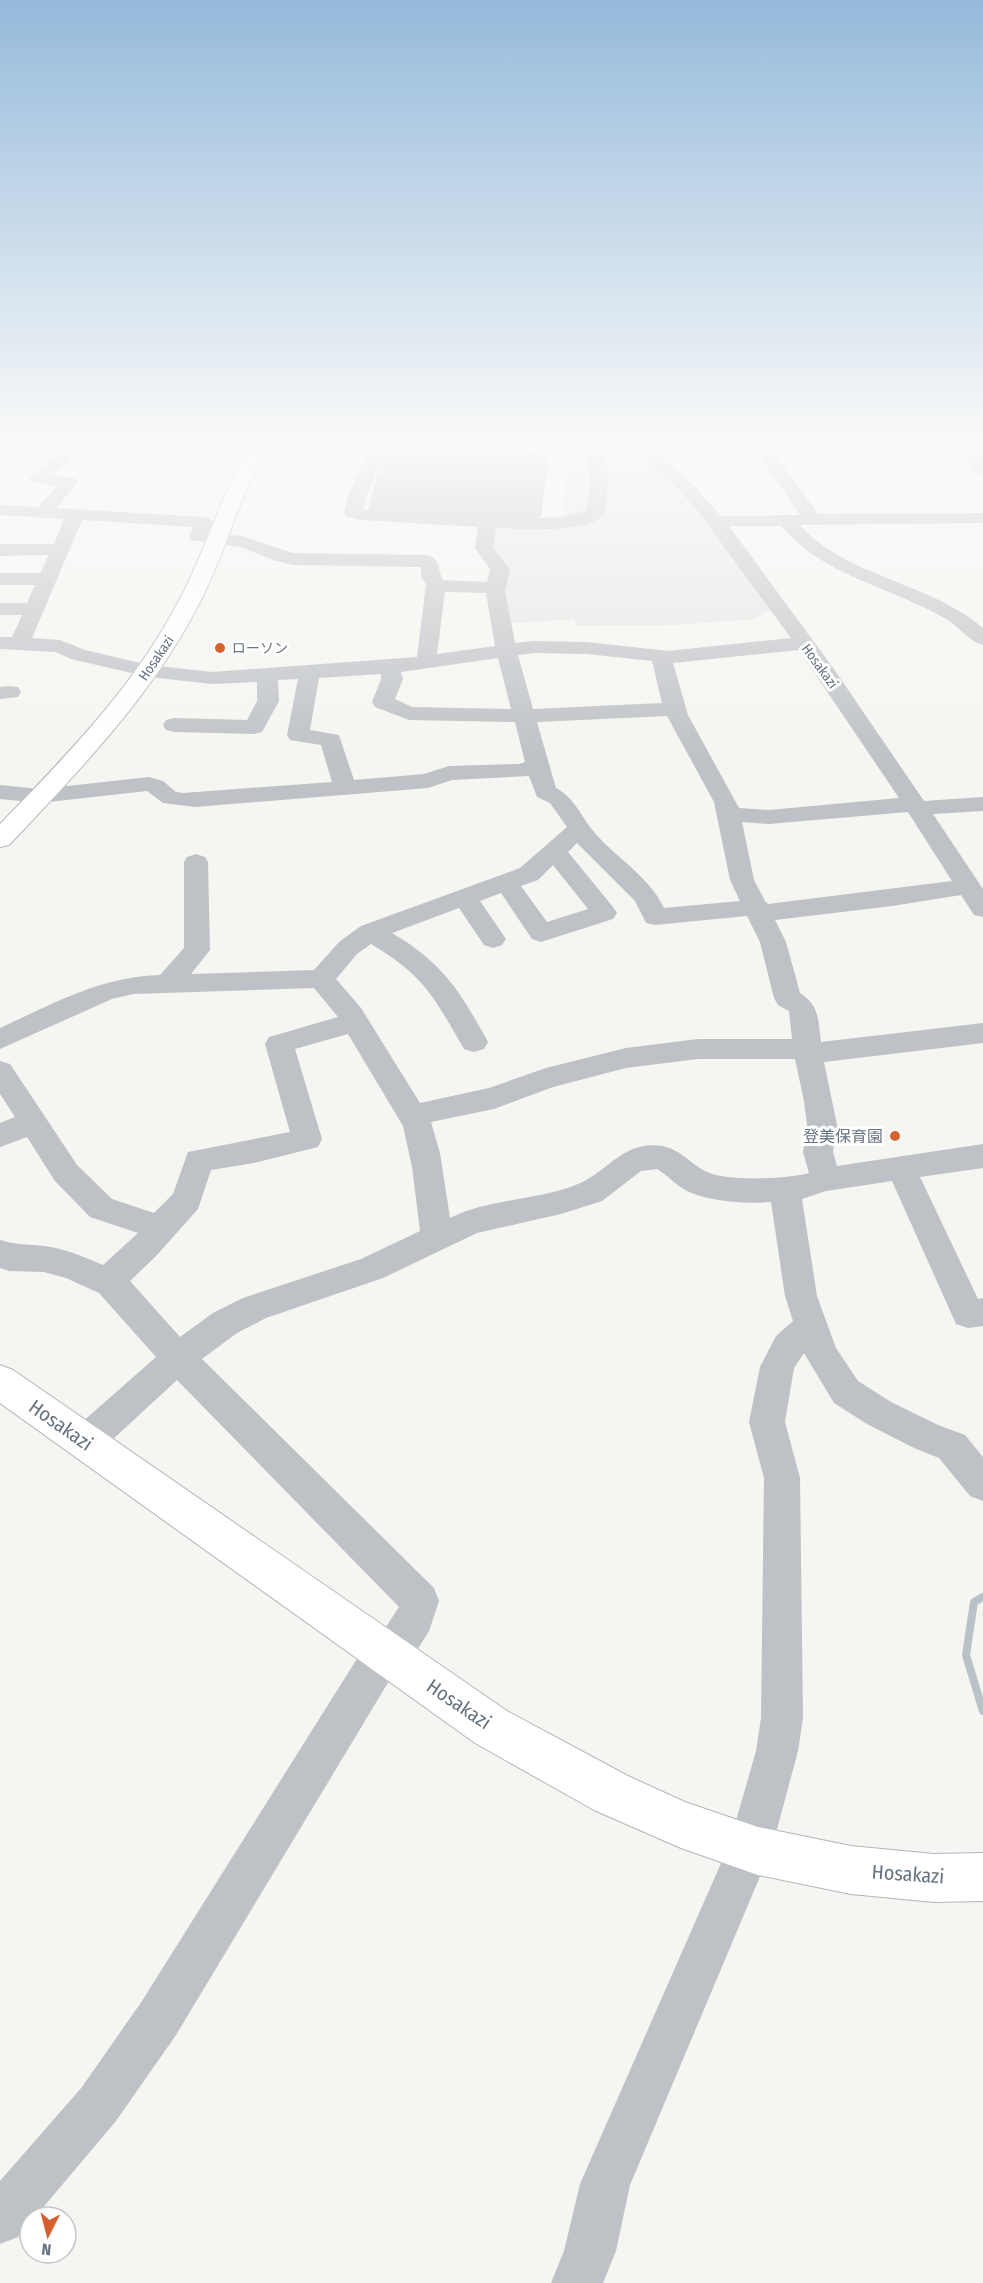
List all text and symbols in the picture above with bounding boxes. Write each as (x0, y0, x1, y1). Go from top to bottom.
street label: Hosakazi (135, 632, 178, 684)
place label: ローソン (232, 640, 288, 657)
marker: ローソン (213, 641, 227, 655)
street label: Hosakazi (798, 641, 841, 692)
place label: 登美保育園 (803, 1127, 883, 1146)
marker: 登美保育園 (888, 1129, 902, 1143)
street label: Hosakazi (24, 1394, 98, 1456)
street label: Hosakazi (422, 1674, 496, 1734)
street label: Hosakazi (871, 1859, 945, 1889)
north arrow (18, 2205, 78, 2265)
text: N (41, 2239, 52, 2259)

